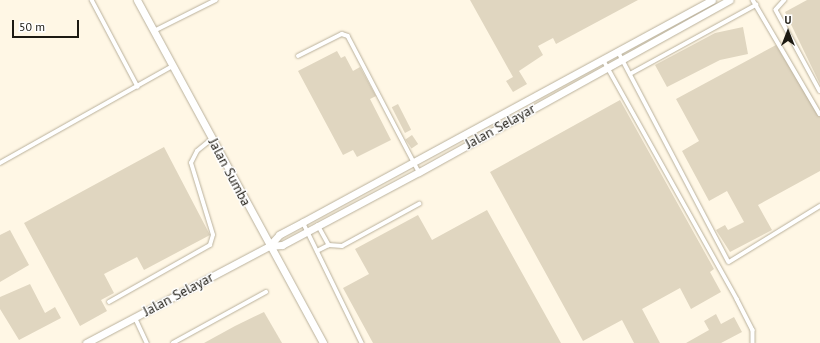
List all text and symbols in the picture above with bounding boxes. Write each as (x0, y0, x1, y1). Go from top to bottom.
scale bar (14, 12, 81, 38)
north arrow (768, 12, 808, 52)
text: U (785, 13, 791, 27)
text: 50 m (19, 19, 45, 34)
street label: Jalan Selayar (462, 100, 538, 152)
street label: Jalan Sumba (205, 135, 255, 209)
street label: Jalan Selayar (140, 268, 216, 320)

